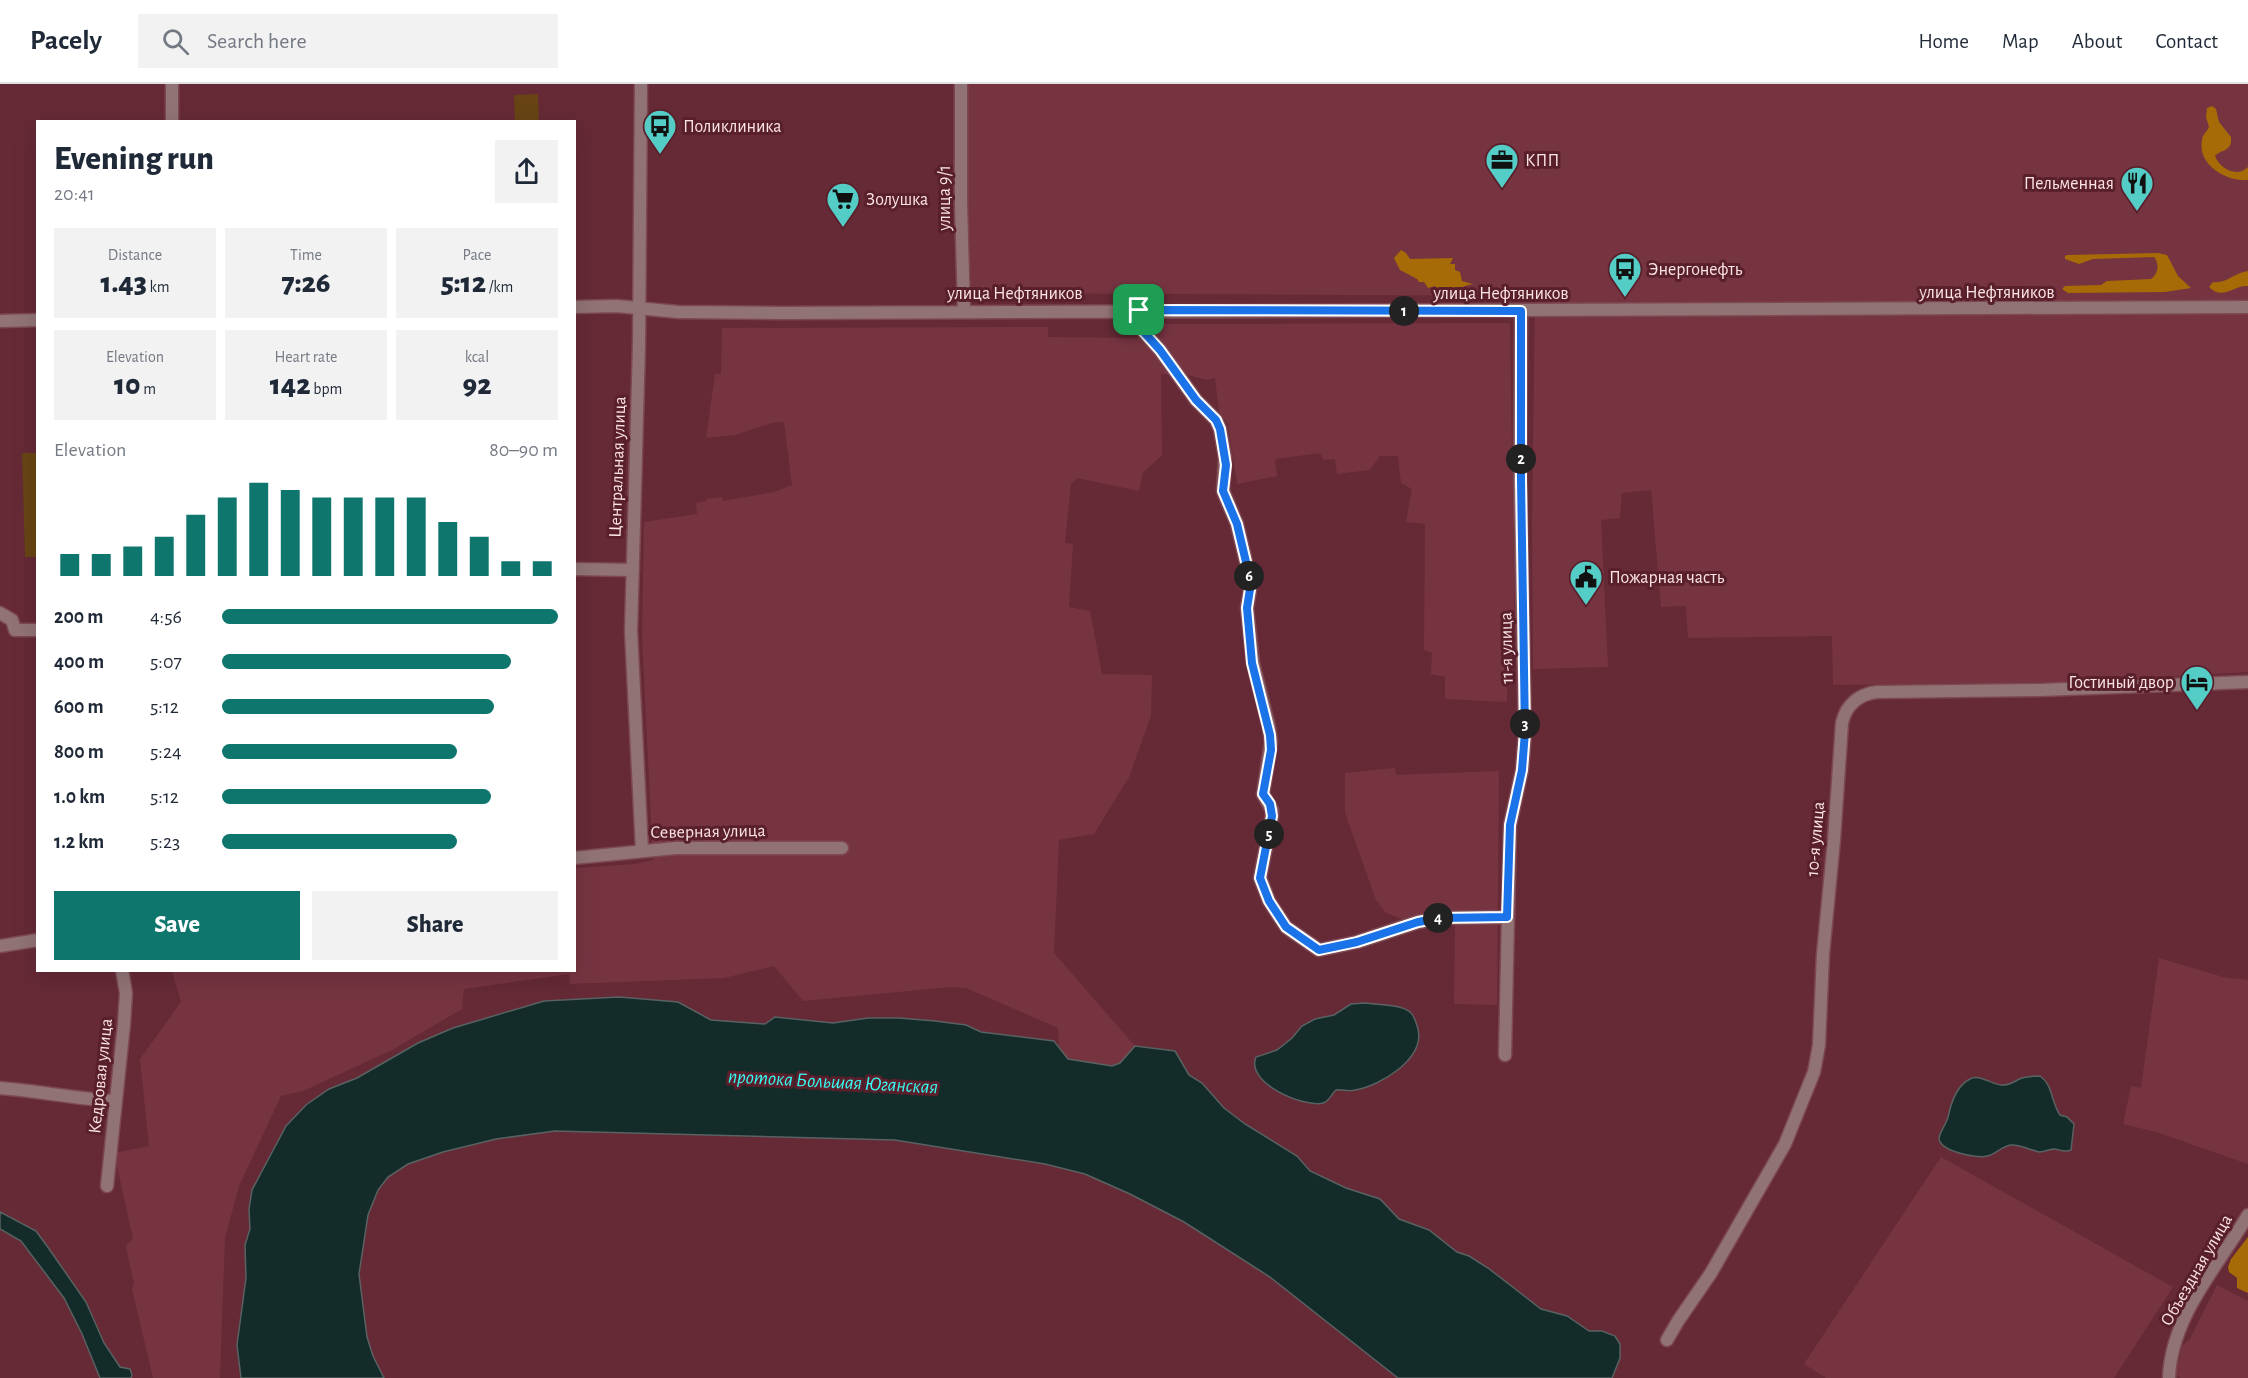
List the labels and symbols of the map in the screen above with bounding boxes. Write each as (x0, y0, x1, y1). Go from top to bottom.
bus stop icon: Поликлиника (642, 108, 678, 155)
place label: Поликлиника (683, 118, 781, 136)
office icon: КПП (1484, 142, 1520, 189)
place label: КПП (1525, 152, 1559, 170)
street label: улица 9/1 (936, 165, 954, 232)
restaurant icon: Пельменная (2119, 165, 2155, 212)
place label: Пельменная (2024, 175, 2114, 193)
supermarket icon: Золушка (825, 181, 861, 228)
place label: Золушка (866, 191, 928, 209)
bus stop icon: Энергонефть (1607, 251, 1643, 298)
place label: Энергонефть (1648, 261, 1743, 279)
pin (1113, 284, 1164, 335)
street label: улица Нефтяников (1918, 284, 2055, 302)
street label: улица Нефтяников (946, 285, 1083, 303)
street label: улица Нефтяников (1432, 285, 1569, 303)
pin: 1 (1389, 296, 1419, 326)
street label: Центральная улица (607, 396, 629, 538)
pin: 2 (1506, 444, 1536, 474)
public building icon: Пожарная часть (1568, 559, 1604, 606)
pin: 6 (1234, 561, 1264, 591)
place label: Пожарная часть (1609, 569, 1725, 587)
street label: 11-я улица (1497, 612, 1517, 684)
hotel icon: Гостиный двор (2179, 664, 2215, 711)
place label: Гостиный двор (2068, 674, 2174, 692)
pin: 3 (1510, 709, 1540, 739)
street label: 10-я улица (1804, 801, 1828, 877)
pin: 5 (1254, 819, 1284, 849)
street label: Северная улица (650, 822, 766, 842)
pin: 4 (1423, 903, 1453, 933)
street label: Кедровая улица (86, 1018, 116, 1135)
water label: протока Большая Юганская (728, 1067, 938, 1097)
street label: Объездная улица (2157, 1211, 2236, 1329)

